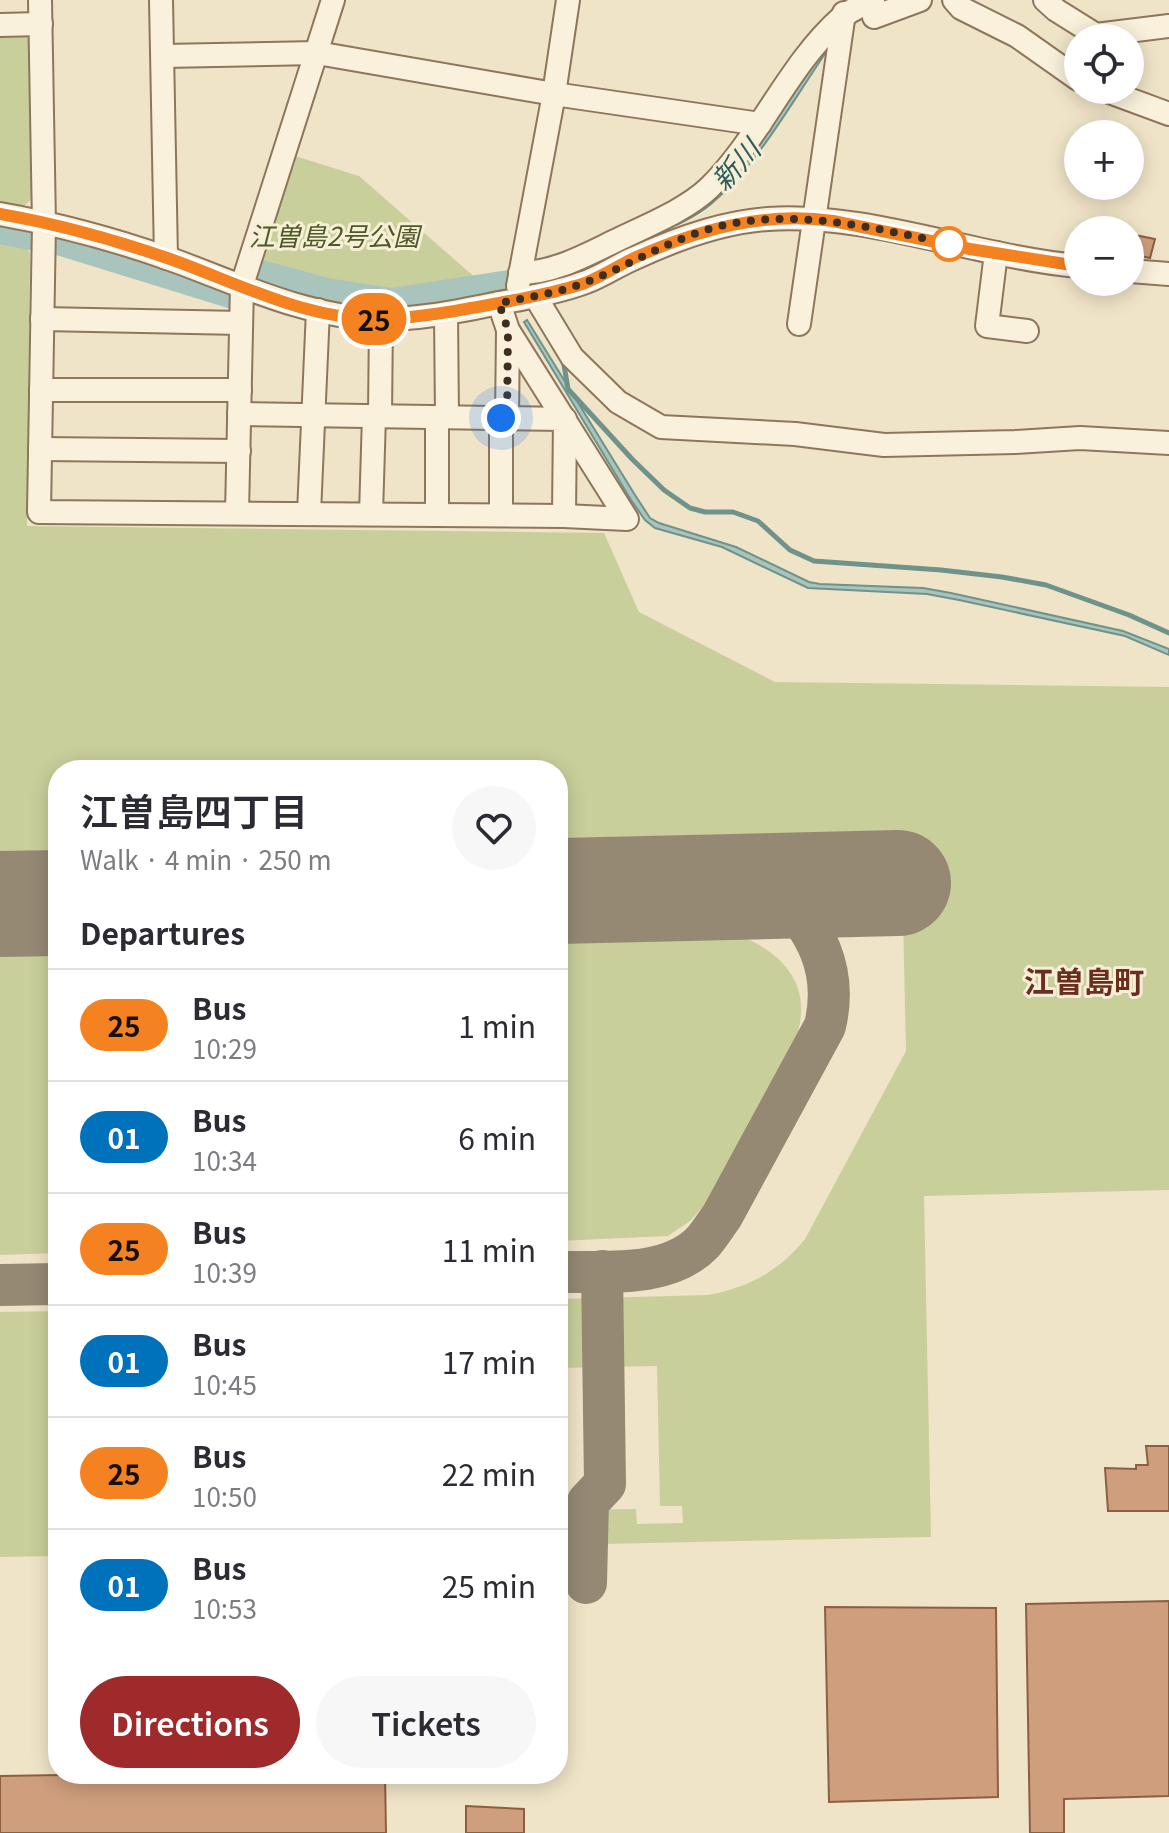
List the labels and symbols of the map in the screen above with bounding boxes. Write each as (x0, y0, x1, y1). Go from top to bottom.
water label: 新川 (701, 127, 770, 198)
park label: 江曽島2号公園 (249, 216, 423, 253)
unlabelled marker (932, 227, 966, 261)
line badge: 25 (338, 293, 410, 345)
your location (481, 398, 521, 438)
district label: 江曽島町 (1024, 958, 1144, 1002)

